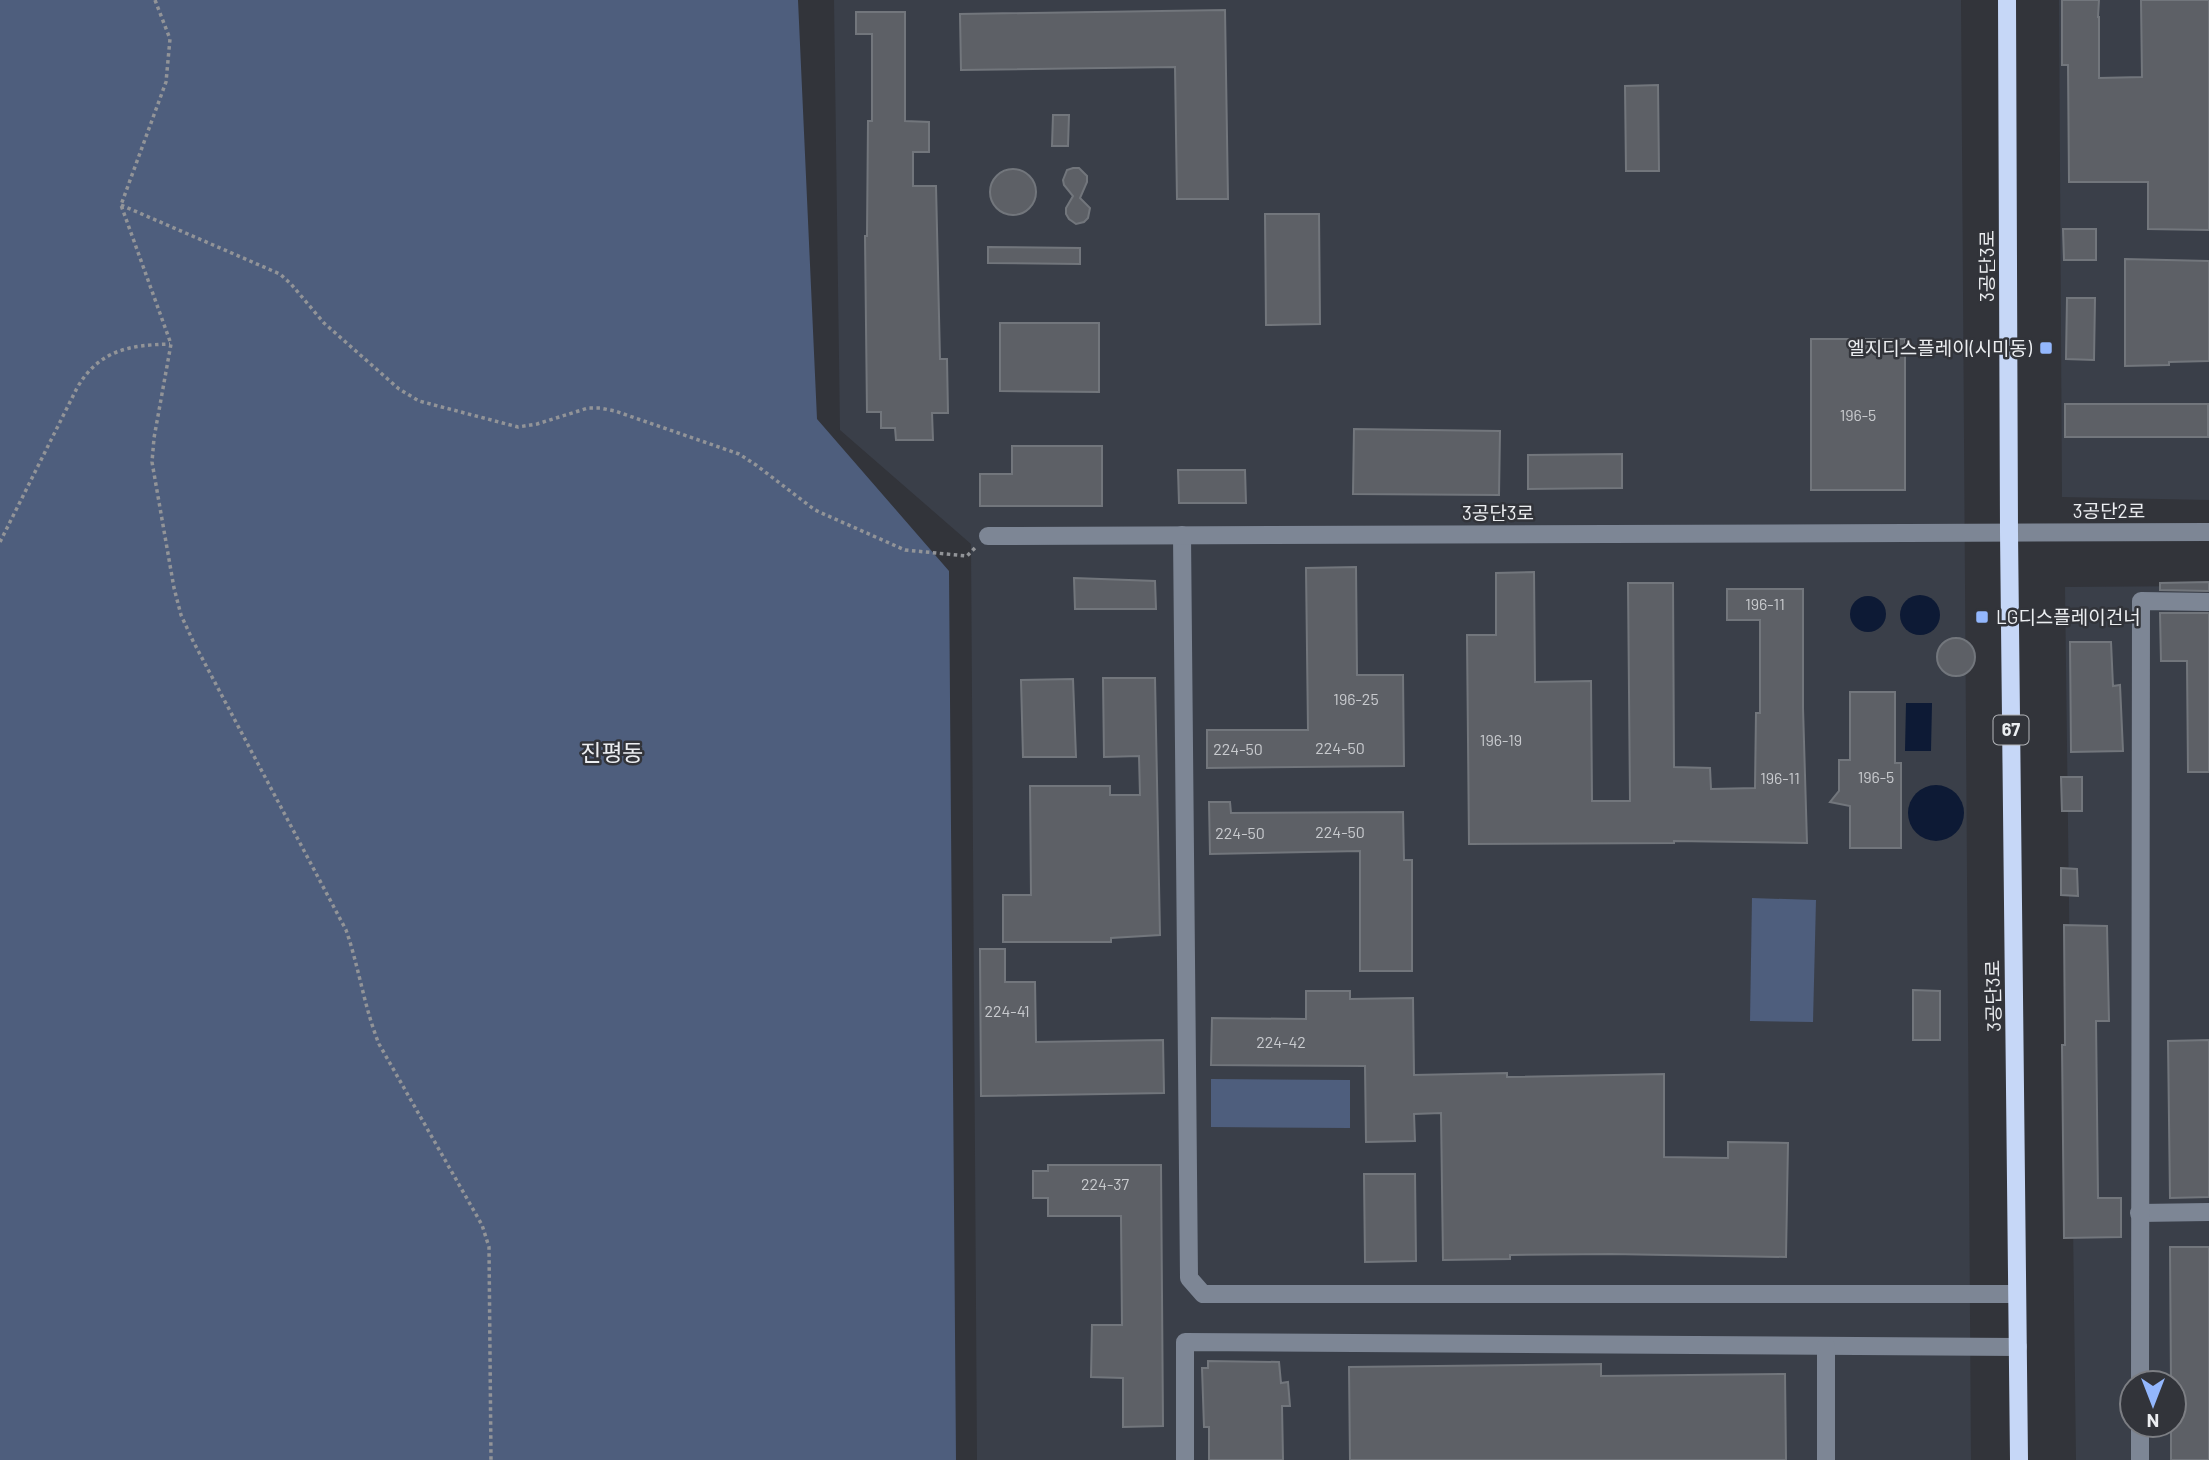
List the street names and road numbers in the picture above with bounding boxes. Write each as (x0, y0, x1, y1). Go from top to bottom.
street label: 3공단3로 (1975, 230, 1998, 302)
street label: 3공단2로 (2073, 499, 2145, 522)
street label: 3공단3로 (1462, 501, 1534, 524)
road number: 67 (1994, 716, 2028, 744)
street label: 3공단3로 (1980, 960, 2005, 1032)

